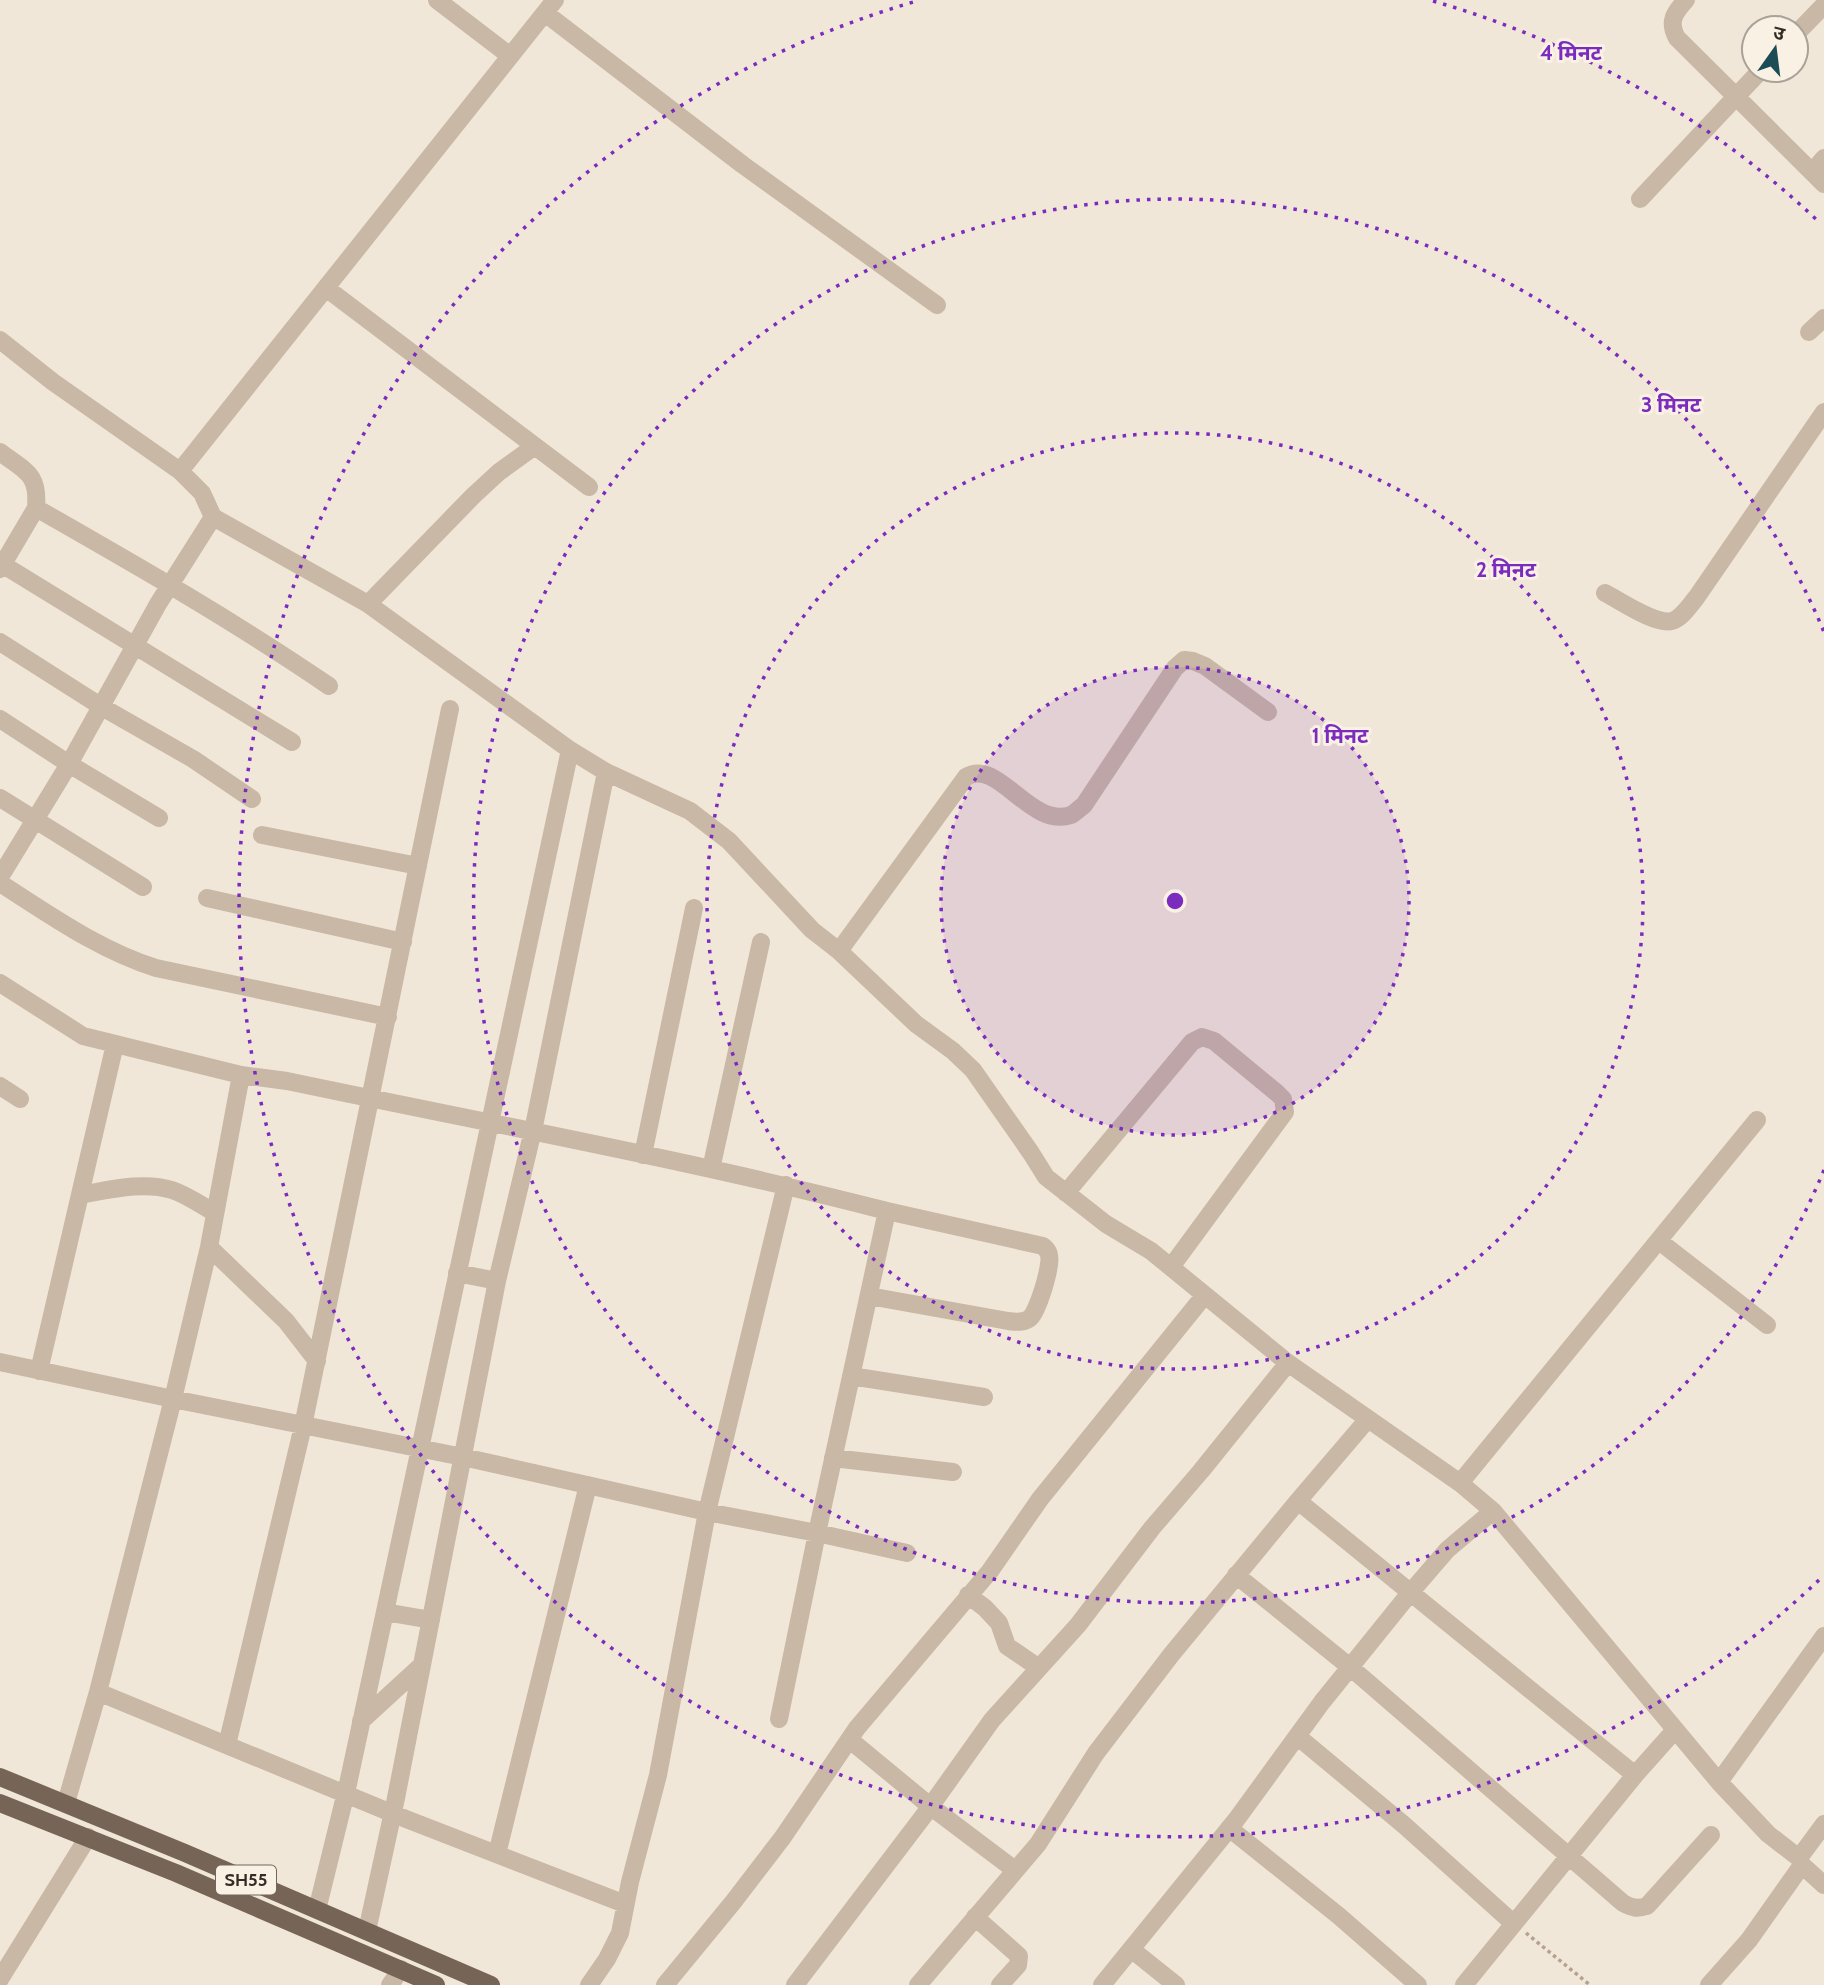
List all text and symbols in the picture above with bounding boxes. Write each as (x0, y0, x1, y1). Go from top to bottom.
north arrow (1740, 14, 1810, 84)
text: उ (1771, 20, 1788, 46)
text: 4 मिनट (1540, 40, 1603, 65)
text: 3 मिनट (1641, 392, 1702, 417)
text: 2 मिनट (1476, 557, 1537, 582)
text: 1 मिनट (1312, 723, 1369, 748)
centre of rings (1163, 889, 1187, 913)
road number: SH55 (216, 1866, 276, 1894)

